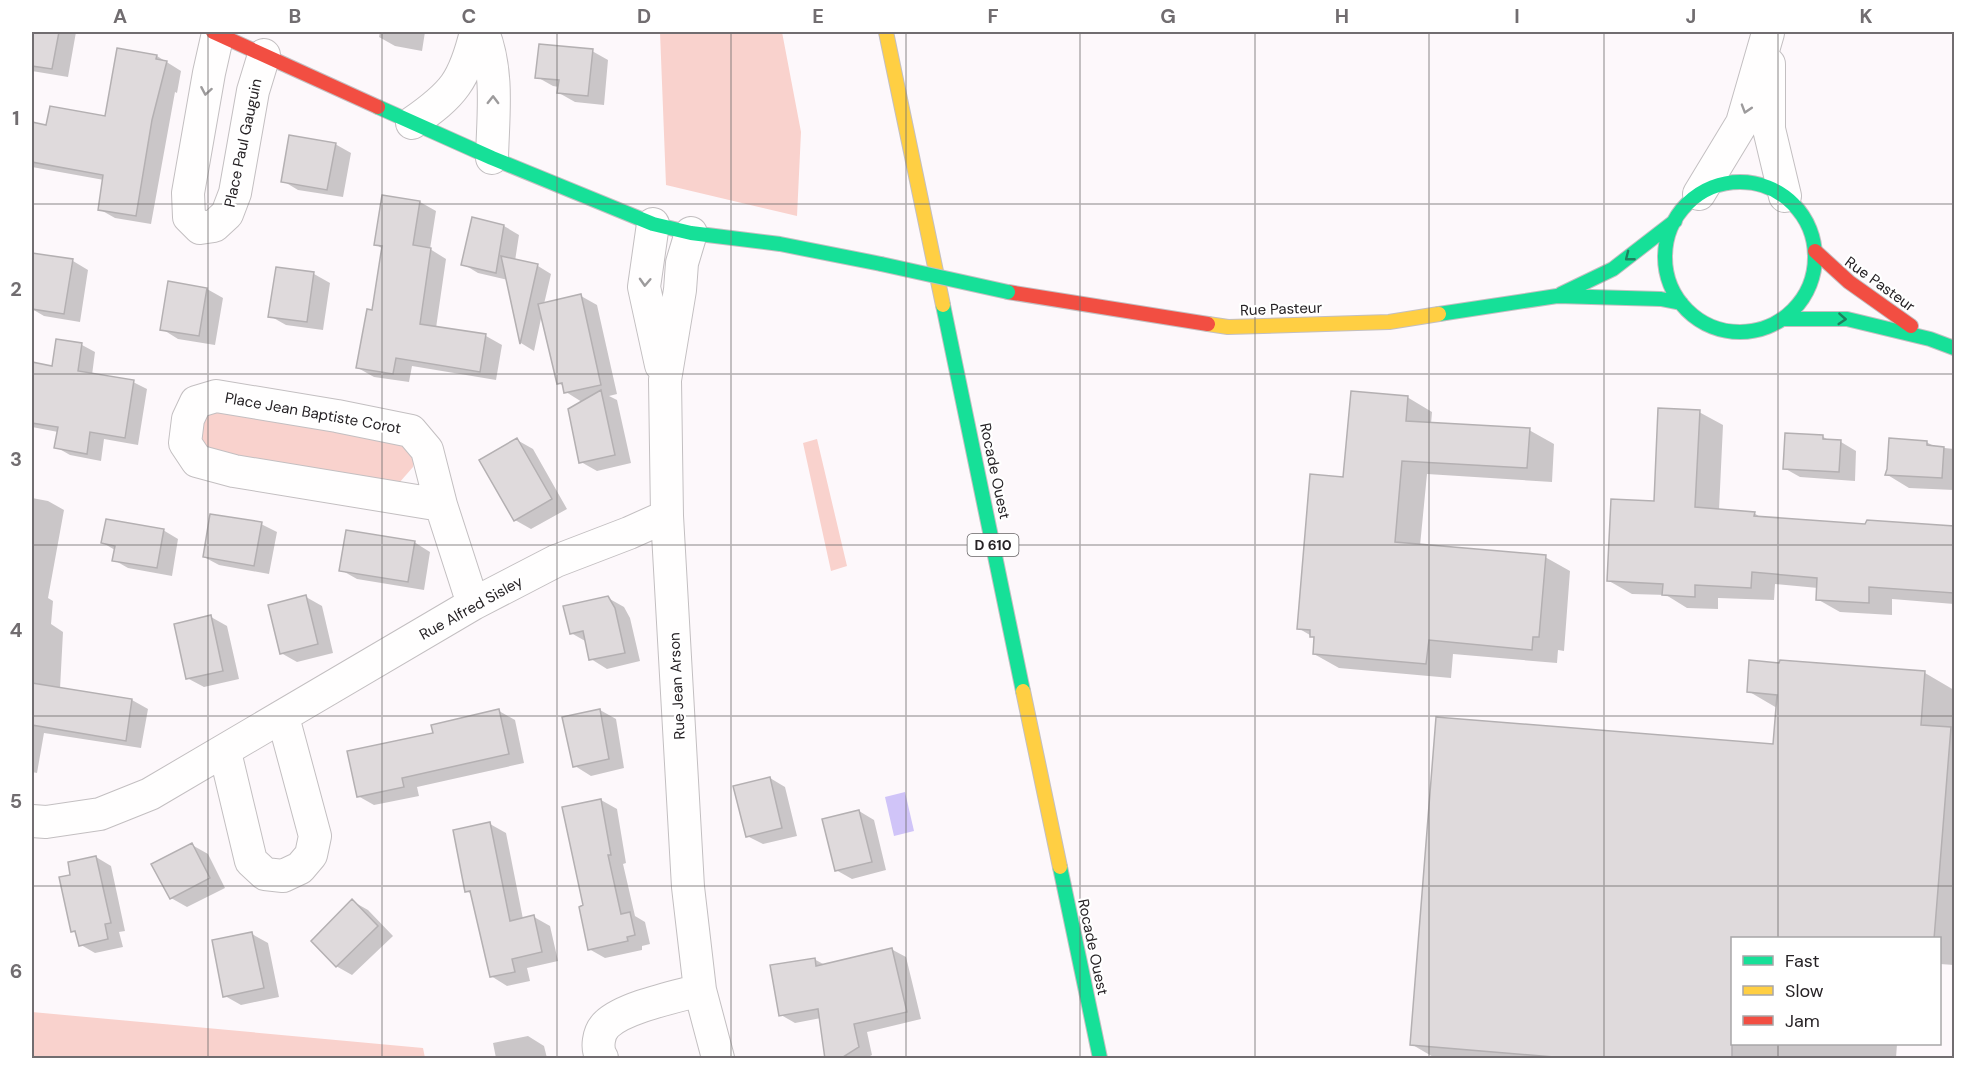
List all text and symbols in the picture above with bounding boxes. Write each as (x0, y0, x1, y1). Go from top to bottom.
text: A (113, 3, 127, 29)
text: B (289, 3, 301, 29)
text: C (462, 3, 476, 29)
text: D (637, 3, 651, 29)
text: E (812, 3, 824, 29)
text: F (987, 3, 999, 29)
text: G (1160, 3, 1176, 29)
text: H (1335, 3, 1349, 29)
text: I (1514, 3, 1520, 29)
text: J (1686, 3, 1696, 29)
text: K (1859, 3, 1873, 29)
street label: Place Paul Gauguin (220, 77, 266, 209)
one-way arrow (200, 86, 212, 95)
one-way arrow (487, 95, 500, 104)
one-way arrow (1741, 103, 1753, 114)
text: 1 (12, 105, 20, 131)
one-way arrow (1625, 249, 1636, 260)
street label: Rue Pasteur (1841, 252, 1919, 316)
text: 2 (10, 276, 22, 302)
one-way arrow (639, 278, 652, 287)
street label: Rue Pasteur (1240, 298, 1323, 320)
one-way arrow (1838, 313, 1847, 326)
street label: Place Jean Baptiste Corot (223, 388, 403, 438)
street label: Rocade Ouest (975, 421, 1015, 521)
text: 3 (10, 446, 22, 472)
road number: D 610 (968, 534, 1018, 556)
street label: Rue Alfred Sisley (416, 571, 527, 645)
text: 4 (10, 617, 23, 643)
street label: Rue Jean Arson (664, 632, 690, 740)
text: 5 (10, 788, 22, 814)
street label: Rocade Ouest (1073, 897, 1113, 997)
legend (1731, 937, 1941, 1045)
text: Fast (1785, 949, 1820, 973)
text: 6 (10, 958, 22, 984)
text: Slow (1785, 979, 1824, 1003)
text: Jam (1785, 1009, 1820, 1033)

